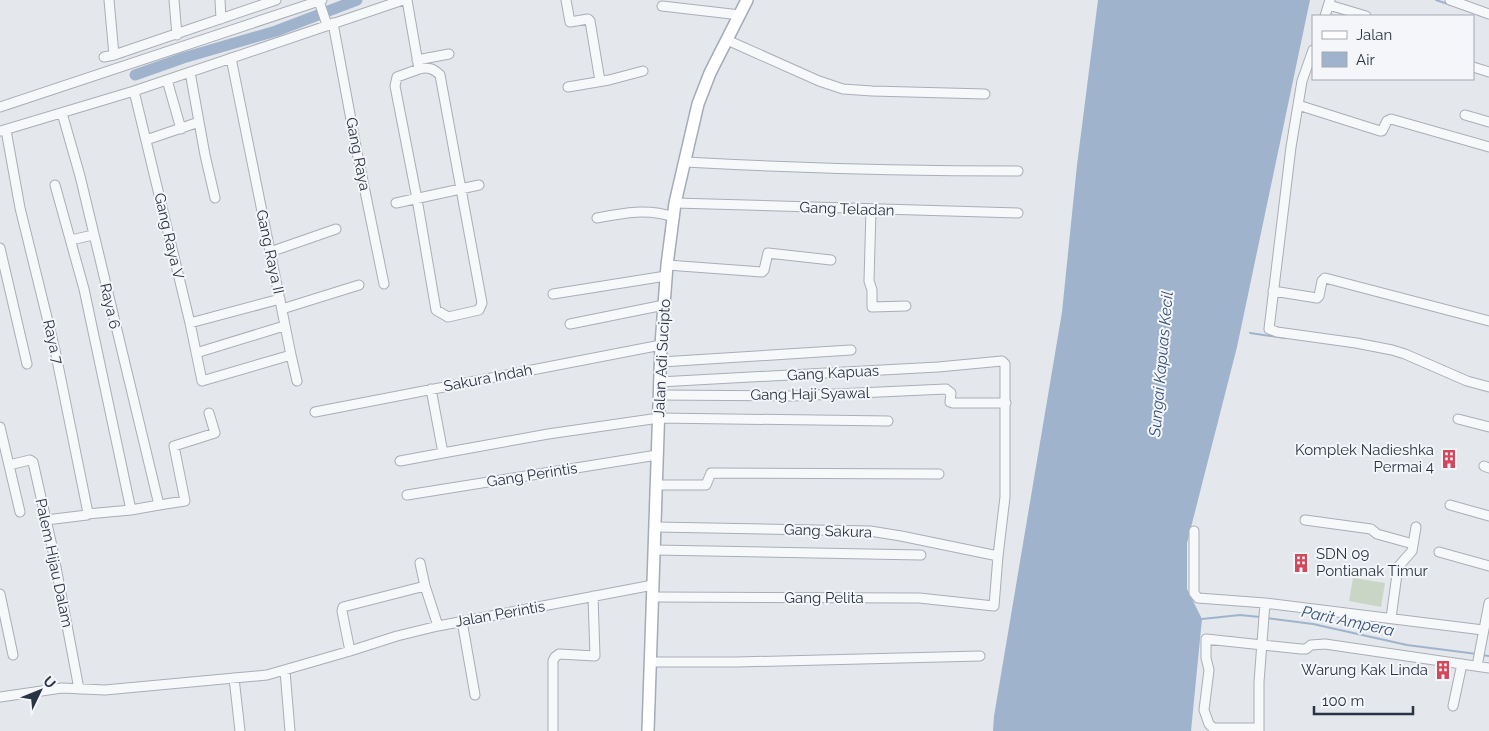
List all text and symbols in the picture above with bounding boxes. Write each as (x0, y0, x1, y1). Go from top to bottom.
legend (1312, 15, 1474, 80)
text: Jalan (1356, 26, 1392, 44)
text: Air (1356, 51, 1375, 69)
street label: Gang Raya (342, 116, 374, 192)
street label: Gang Raya V (150, 191, 188, 281)
street label: Gang Teladan (799, 198, 895, 220)
street label: Gang Raya II (252, 208, 288, 296)
street label: Raya 6 (96, 281, 124, 331)
water label: Sungai Kapuas Kecil (1145, 290, 1177, 439)
street label: Jalan Adi Sucipto (650, 298, 674, 418)
street label: Raya 7 (39, 318, 67, 366)
street label: Sakura Indah (442, 361, 534, 395)
street label: Gang Kapuas (787, 362, 879, 384)
street label: Gang Haji Syawal (750, 384, 871, 404)
place label: Komplek Nadieshka Permai 4 (1295, 441, 1434, 476)
building icon: Komplek Nadieshka Permai 4 (1438, 448, 1460, 470)
street label: Gang Perintis (485, 459, 579, 491)
street label: Palem Hijau Dalam (32, 497, 76, 629)
street label: Gang Sakura (784, 520, 872, 542)
place label: SDN 09 Pontianak Timur (1316, 545, 1429, 580)
building icon: SDN 09 Pontianak Timur (1290, 552, 1312, 574)
street label: Gang Pelita (784, 589, 864, 607)
street label: Jalan Perintis (454, 597, 546, 631)
water label: Parit Ampera (1300, 602, 1396, 640)
building icon: Warung Kak Linda (1432, 659, 1454, 681)
place label: Warung Kak Linda (1301, 661, 1428, 679)
north arrow (15, 666, 65, 716)
text: U (40, 673, 59, 691)
scale bar (1314, 684, 1413, 716)
text: 100 m (1322, 692, 1364, 710)

